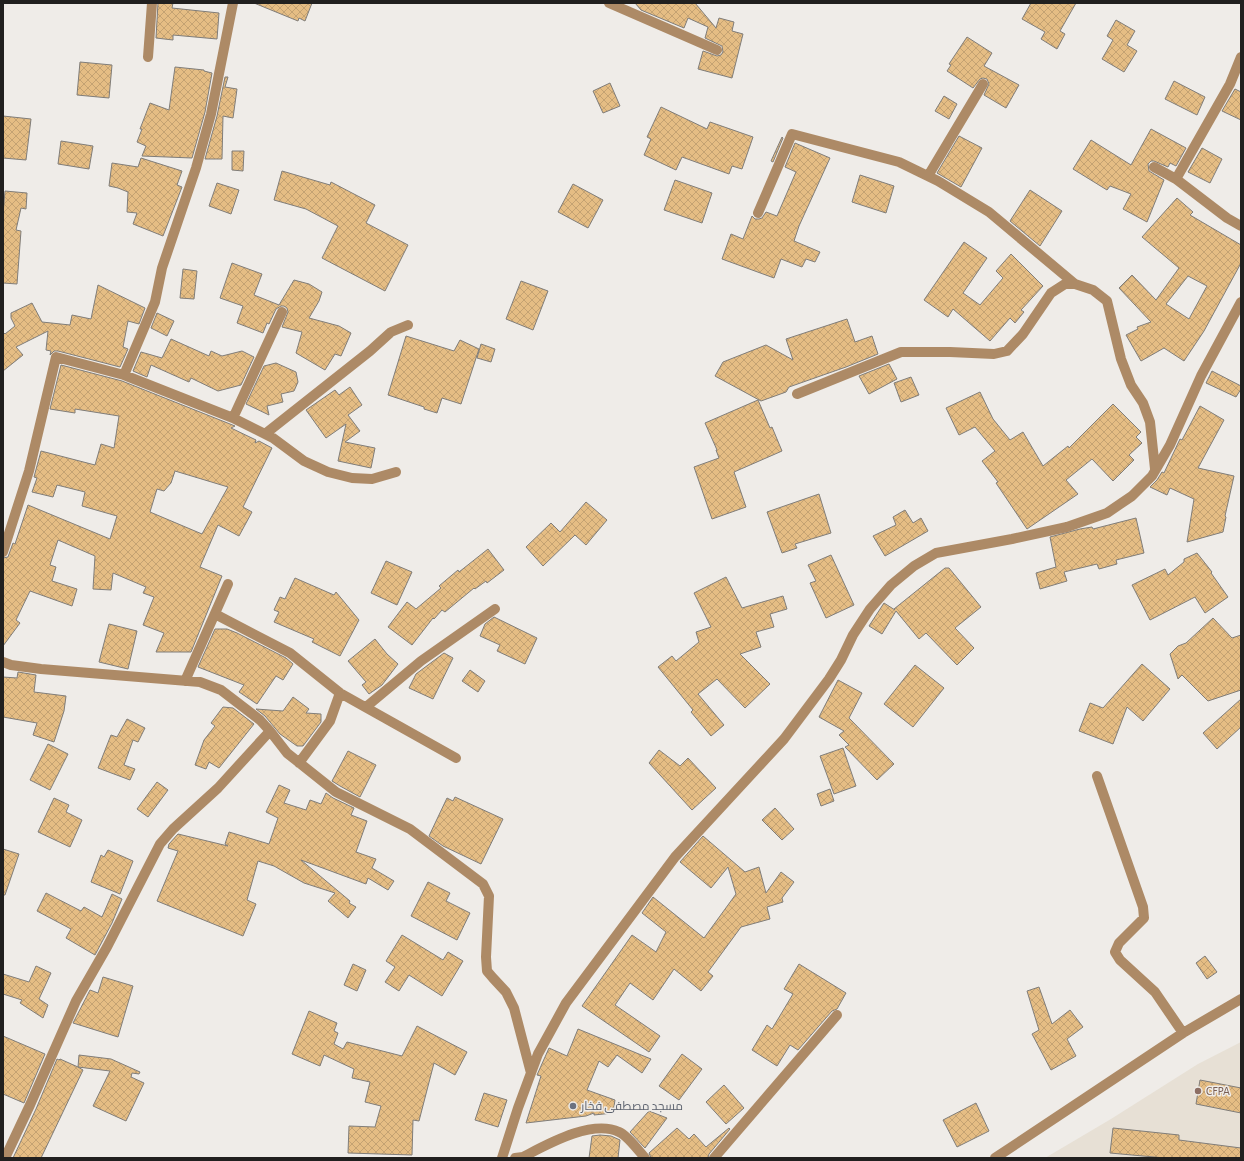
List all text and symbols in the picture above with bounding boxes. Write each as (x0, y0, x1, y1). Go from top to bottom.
place label: CFPA (1206, 1085, 1230, 1097)
marker: CFPA (1193, 1086, 1203, 1096)
place label: مسجد مصطفى فخار (580, 1100, 683, 1113)
marker: مسجد مصطفى فخار (568, 1101, 578, 1111)

